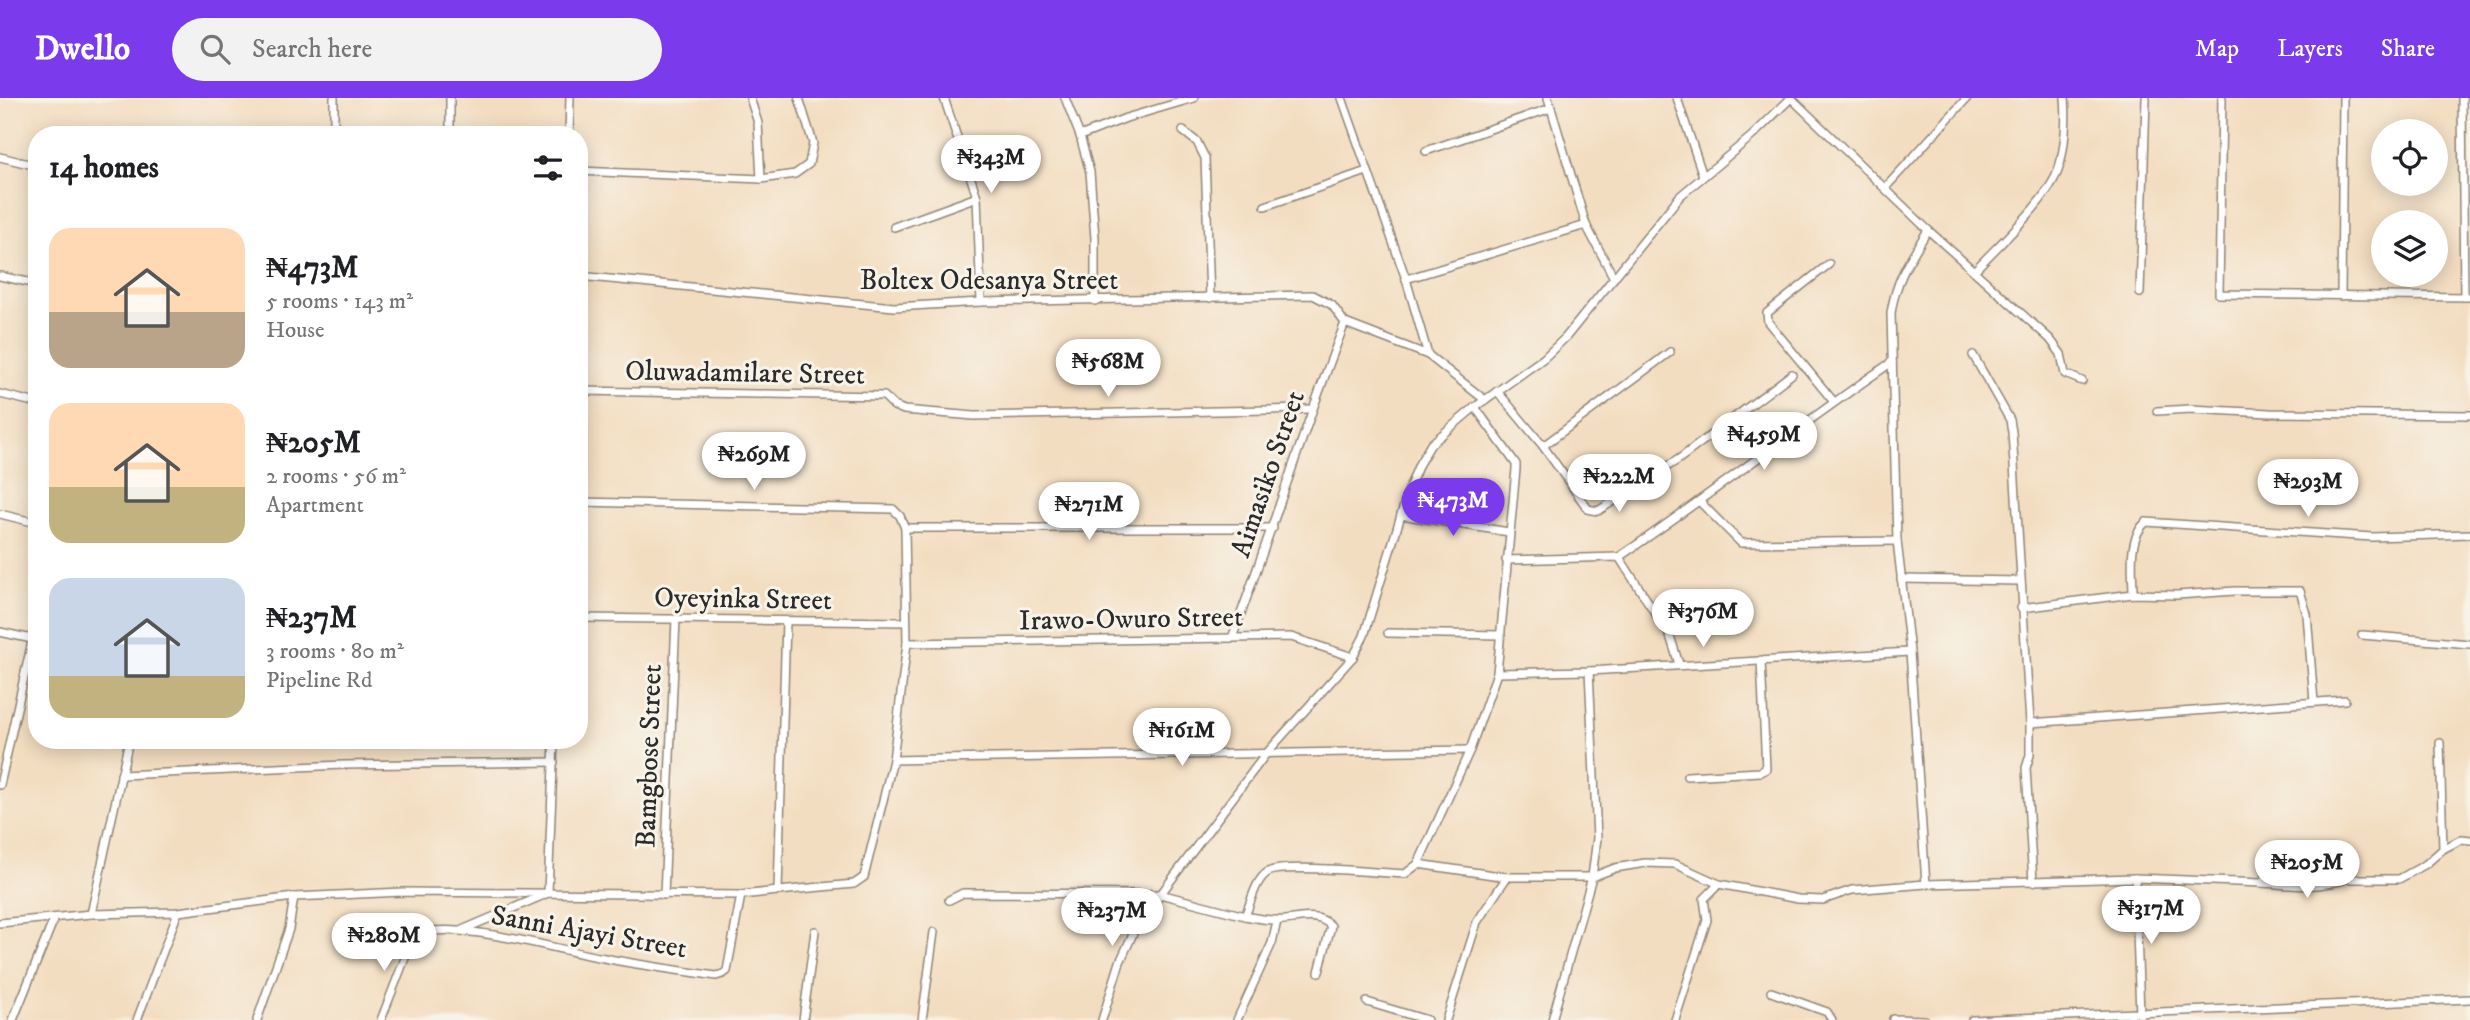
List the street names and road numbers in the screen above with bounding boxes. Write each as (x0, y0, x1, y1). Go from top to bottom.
street label: Boltex Odesanya Street (860, 263, 1118, 298)
street label: Oluwadamilare Street (625, 353, 865, 393)
street label: Aimasiko Street (1223, 386, 1313, 562)
street label: Oyeyinka Street (654, 580, 832, 618)
street label: Irawo-Owuro Street (1019, 600, 1243, 638)
street label: Bamgbose Street (628, 663, 670, 849)
street label: Sanni Ajayi Street (488, 898, 690, 966)

